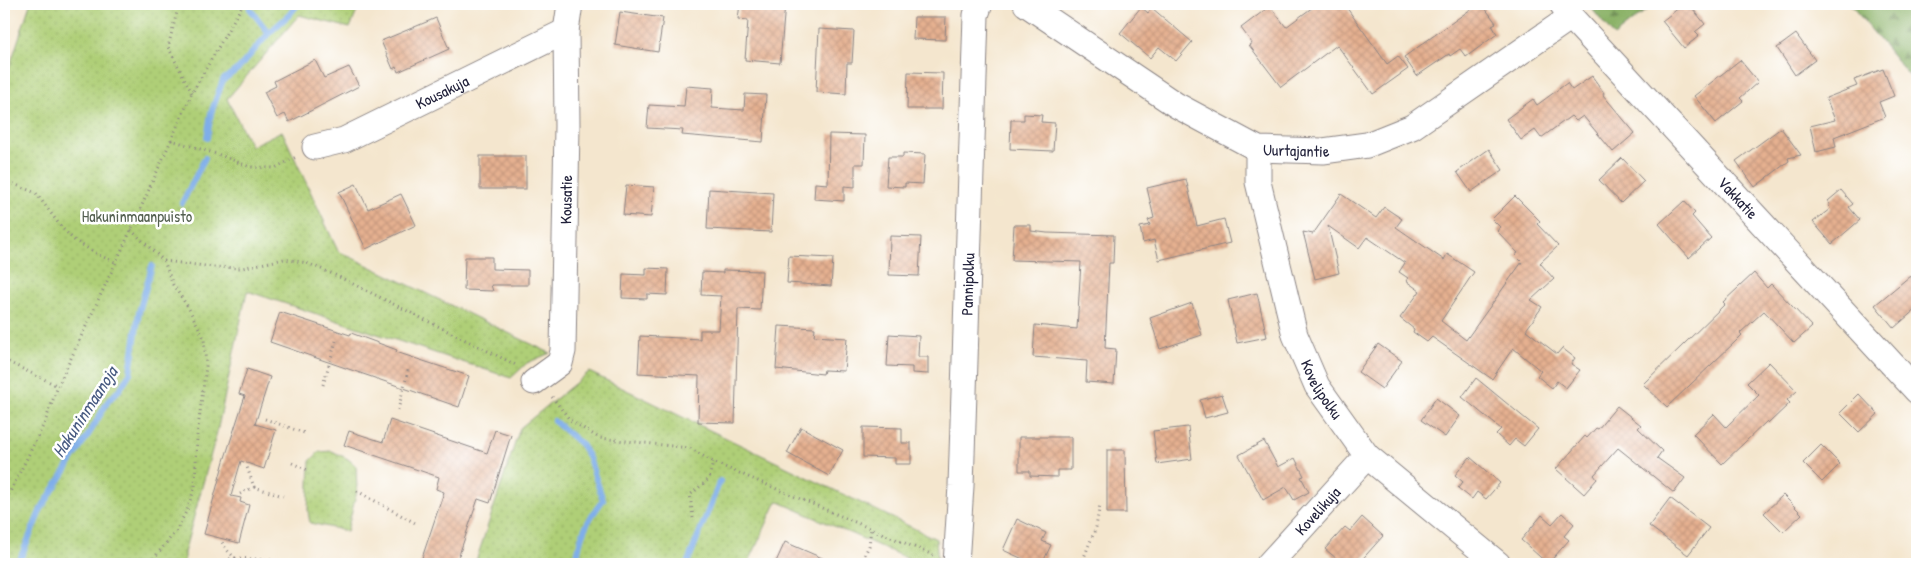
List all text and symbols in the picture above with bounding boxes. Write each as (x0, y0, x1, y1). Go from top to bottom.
street label: Kousakuja (412, 69, 472, 114)
street label: Uurtajantie (1263, 138, 1331, 162)
street label: Vakkatie (1713, 172, 1764, 224)
street label: Kousatie (554, 174, 577, 224)
park label: Hakuninmaanpuisto (82, 205, 193, 227)
street label: Pannipolku (955, 252, 979, 316)
street label: Kovelipolku (1296, 356, 1348, 424)
water label: Hakuninmaanoja (46, 360, 124, 462)
street label: Kovelikuja (1290, 482, 1345, 540)

